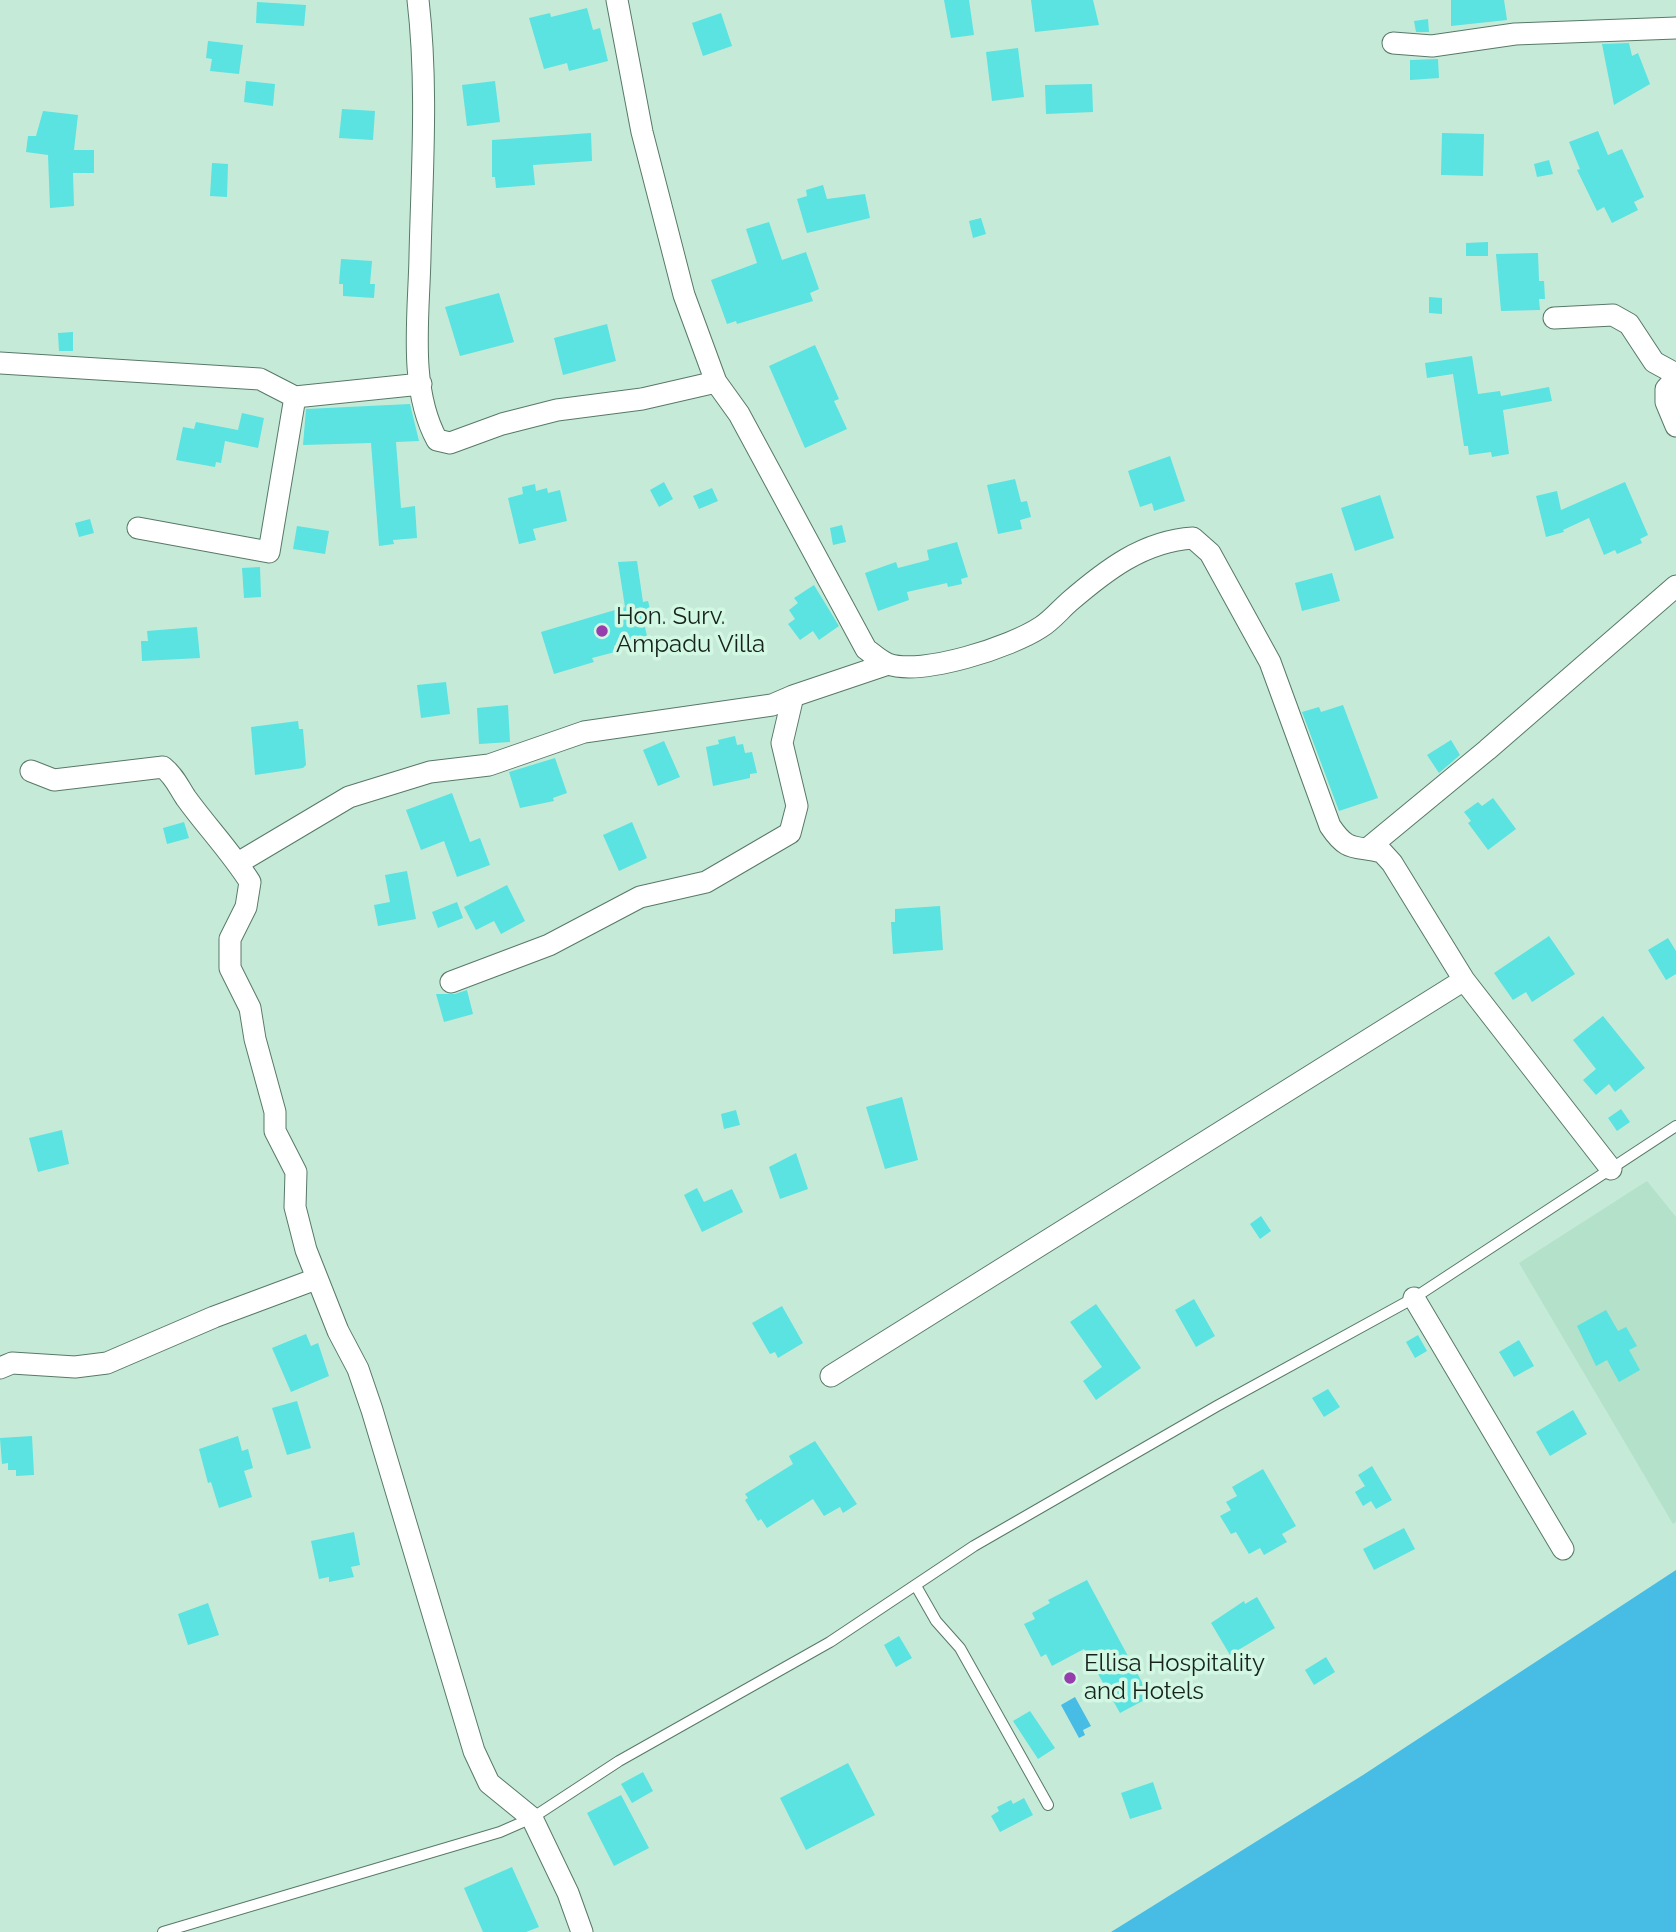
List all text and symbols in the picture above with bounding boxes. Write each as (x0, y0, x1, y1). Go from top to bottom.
place label: Hon. Surv. Ampadu Villa (616, 603, 765, 659)
marker: Hon. Surv. Ampadu Villa (594, 623, 610, 639)
place label: Ellisa Hospitality and Hotels (1084, 1650, 1265, 1706)
marker: Ellisa Hospitality and Hotels (1062, 1670, 1078, 1686)

